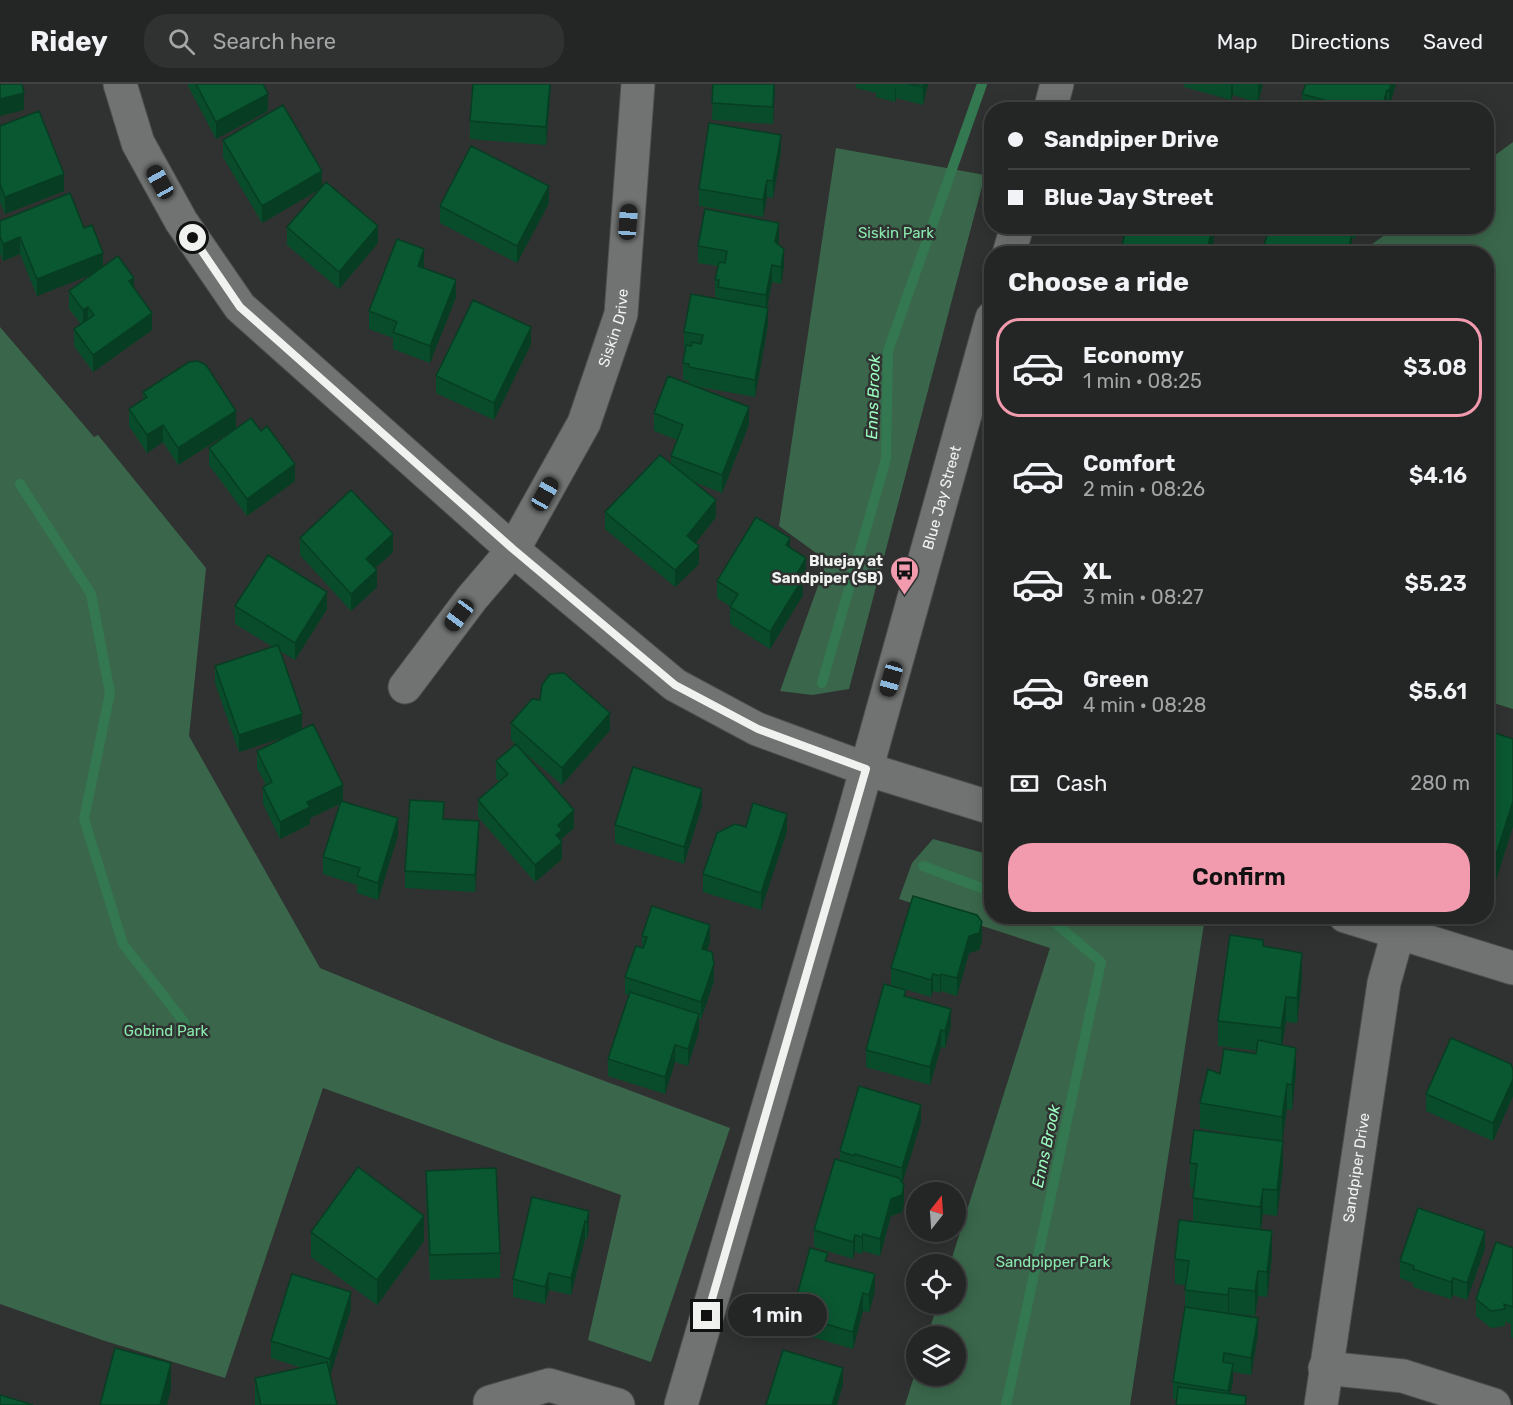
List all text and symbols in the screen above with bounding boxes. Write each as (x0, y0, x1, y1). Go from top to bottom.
search box (144, 14, 564, 68)
text: Ridey (30, 25, 108, 58)
icon: search (165, 25, 198, 58)
text: Search here (213, 28, 336, 55)
text: Map (1217, 29, 1258, 54)
text: Directions (1291, 29, 1390, 54)
text: Saved (1423, 29, 1483, 54)
text: Sandpiper Drive (1044, 126, 1219, 153)
car (143, 162, 177, 202)
text: Blue Jay Street (1044, 184, 1213, 211)
car (618, 203, 638, 241)
route start (179, 224, 206, 251)
park label: Siskin Park (858, 224, 934, 242)
text: Choose a ride (1008, 266, 1189, 298)
street label: Siskin Drive (595, 288, 632, 370)
icon: car (1011, 341, 1065, 395)
text: Economy (1083, 342, 1184, 369)
water label: Enns Brook (862, 354, 884, 440)
text: $3.08 (1403, 354, 1467, 381)
text: 1 min · 08:25 (1083, 369, 1202, 393)
street label: Blue Jay Street (919, 444, 965, 552)
icon: car (1011, 449, 1065, 503)
text: Comfort (1083, 450, 1175, 477)
text: $4.16 (1409, 462, 1467, 489)
car (528, 474, 562, 514)
text: 2 min · 08:26 (1083, 477, 1205, 501)
place label: Bluejay at Sandpiper (SB) (772, 552, 883, 587)
bus stop icon: Bluejay at Sandpiper (SB) (888, 554, 920, 596)
icon: car (1011, 557, 1065, 611)
text: XL (1083, 558, 1111, 585)
text: $5.23 (1405, 570, 1467, 597)
text: 3 min · 08:27 (1083, 585, 1204, 609)
car (441, 595, 477, 635)
car (877, 659, 905, 699)
icon: car (1011, 665, 1065, 719)
text: Green (1083, 666, 1149, 693)
text: $5.61 (1409, 678, 1467, 705)
text: 4 min · 08:28 (1083, 693, 1206, 717)
icon: cash (1008, 767, 1041, 800)
text: Cash (1056, 770, 1107, 797)
text: 280 m (1410, 771, 1470, 795)
button: Confirm (1008, 843, 1470, 912)
park label: Gobind Park (124, 1022, 208, 1040)
water label: Enns Brook (1028, 1102, 1064, 1189)
street label: Sandpiper Drive (1339, 1112, 1374, 1224)
north arrow (906, 1182, 966, 1242)
map controls (906, 1182, 966, 1386)
park label: Sandpipper Park (996, 1253, 1111, 1271)
button: locate (906, 1254, 966, 1314)
callout: 1 min (728, 1295, 827, 1337)
route end (693, 1302, 720, 1329)
text: 1 min (752, 1303, 803, 1327)
button: layers (906, 1326, 966, 1386)

